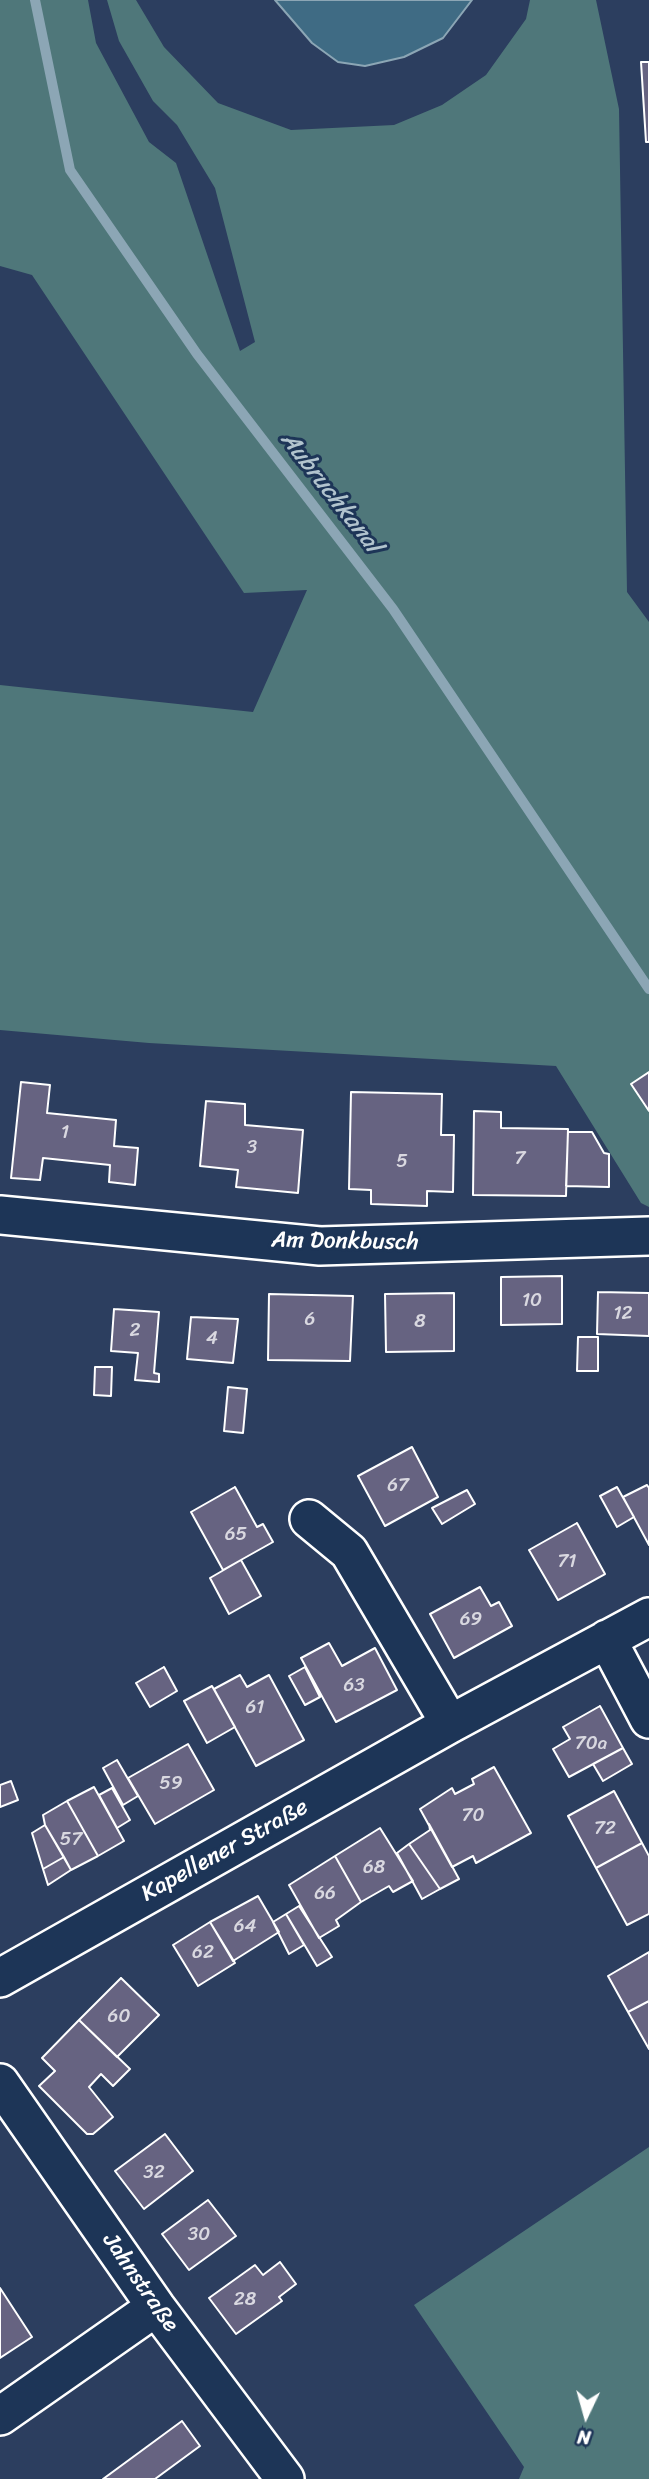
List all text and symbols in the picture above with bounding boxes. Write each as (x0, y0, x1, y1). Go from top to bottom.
water label: Aubruchkanal (274, 427, 386, 559)
house number: 1 (61, 1122, 69, 1144)
house number: 3 (247, 1137, 257, 1159)
house number: 7 (515, 1148, 525, 1170)
house number: 5 (396, 1151, 408, 1173)
street label: Am Donkbusch (271, 1227, 419, 1257)
house number: 10 (522, 1290, 542, 1312)
house number: 12 (613, 1303, 633, 1325)
house number: 6 (305, 1309, 315, 1331)
house number: 8 (414, 1311, 426, 1333)
house number: 2 (130, 1320, 140, 1342)
house number: 4 (206, 1328, 218, 1350)
house number: 67 (387, 1475, 409, 1497)
house number: 65 (225, 1524, 247, 1546)
house number: 71 (558, 1551, 576, 1573)
house number: 69 (460, 1609, 482, 1631)
house number: 63 (343, 1675, 365, 1697)
house number: 61 (246, 1697, 264, 1719)
house number: 70a (575, 1733, 607, 1755)
house number: 59 (159, 1773, 183, 1795)
street label: Kapellener Straße (137, 1794, 313, 1908)
house number: 70 (462, 1805, 484, 1827)
house number: 72 (594, 1818, 616, 1840)
house number: 57 (60, 1829, 82, 1851)
house number: 68 (363, 1857, 385, 1879)
house number: 66 (314, 1883, 336, 1905)
house number: 64 (234, 1916, 256, 1938)
house number: 62 (192, 1942, 214, 1964)
house number: 60 (108, 2006, 130, 2028)
house number: 32 (143, 2162, 165, 2184)
house number: 30 (188, 2224, 210, 2246)
street label: Jahnstraße (96, 2228, 184, 2338)
house number: 28 (234, 2289, 256, 2311)
north arrow (551, 2381, 621, 2451)
text: N (576, 2420, 592, 2454)

